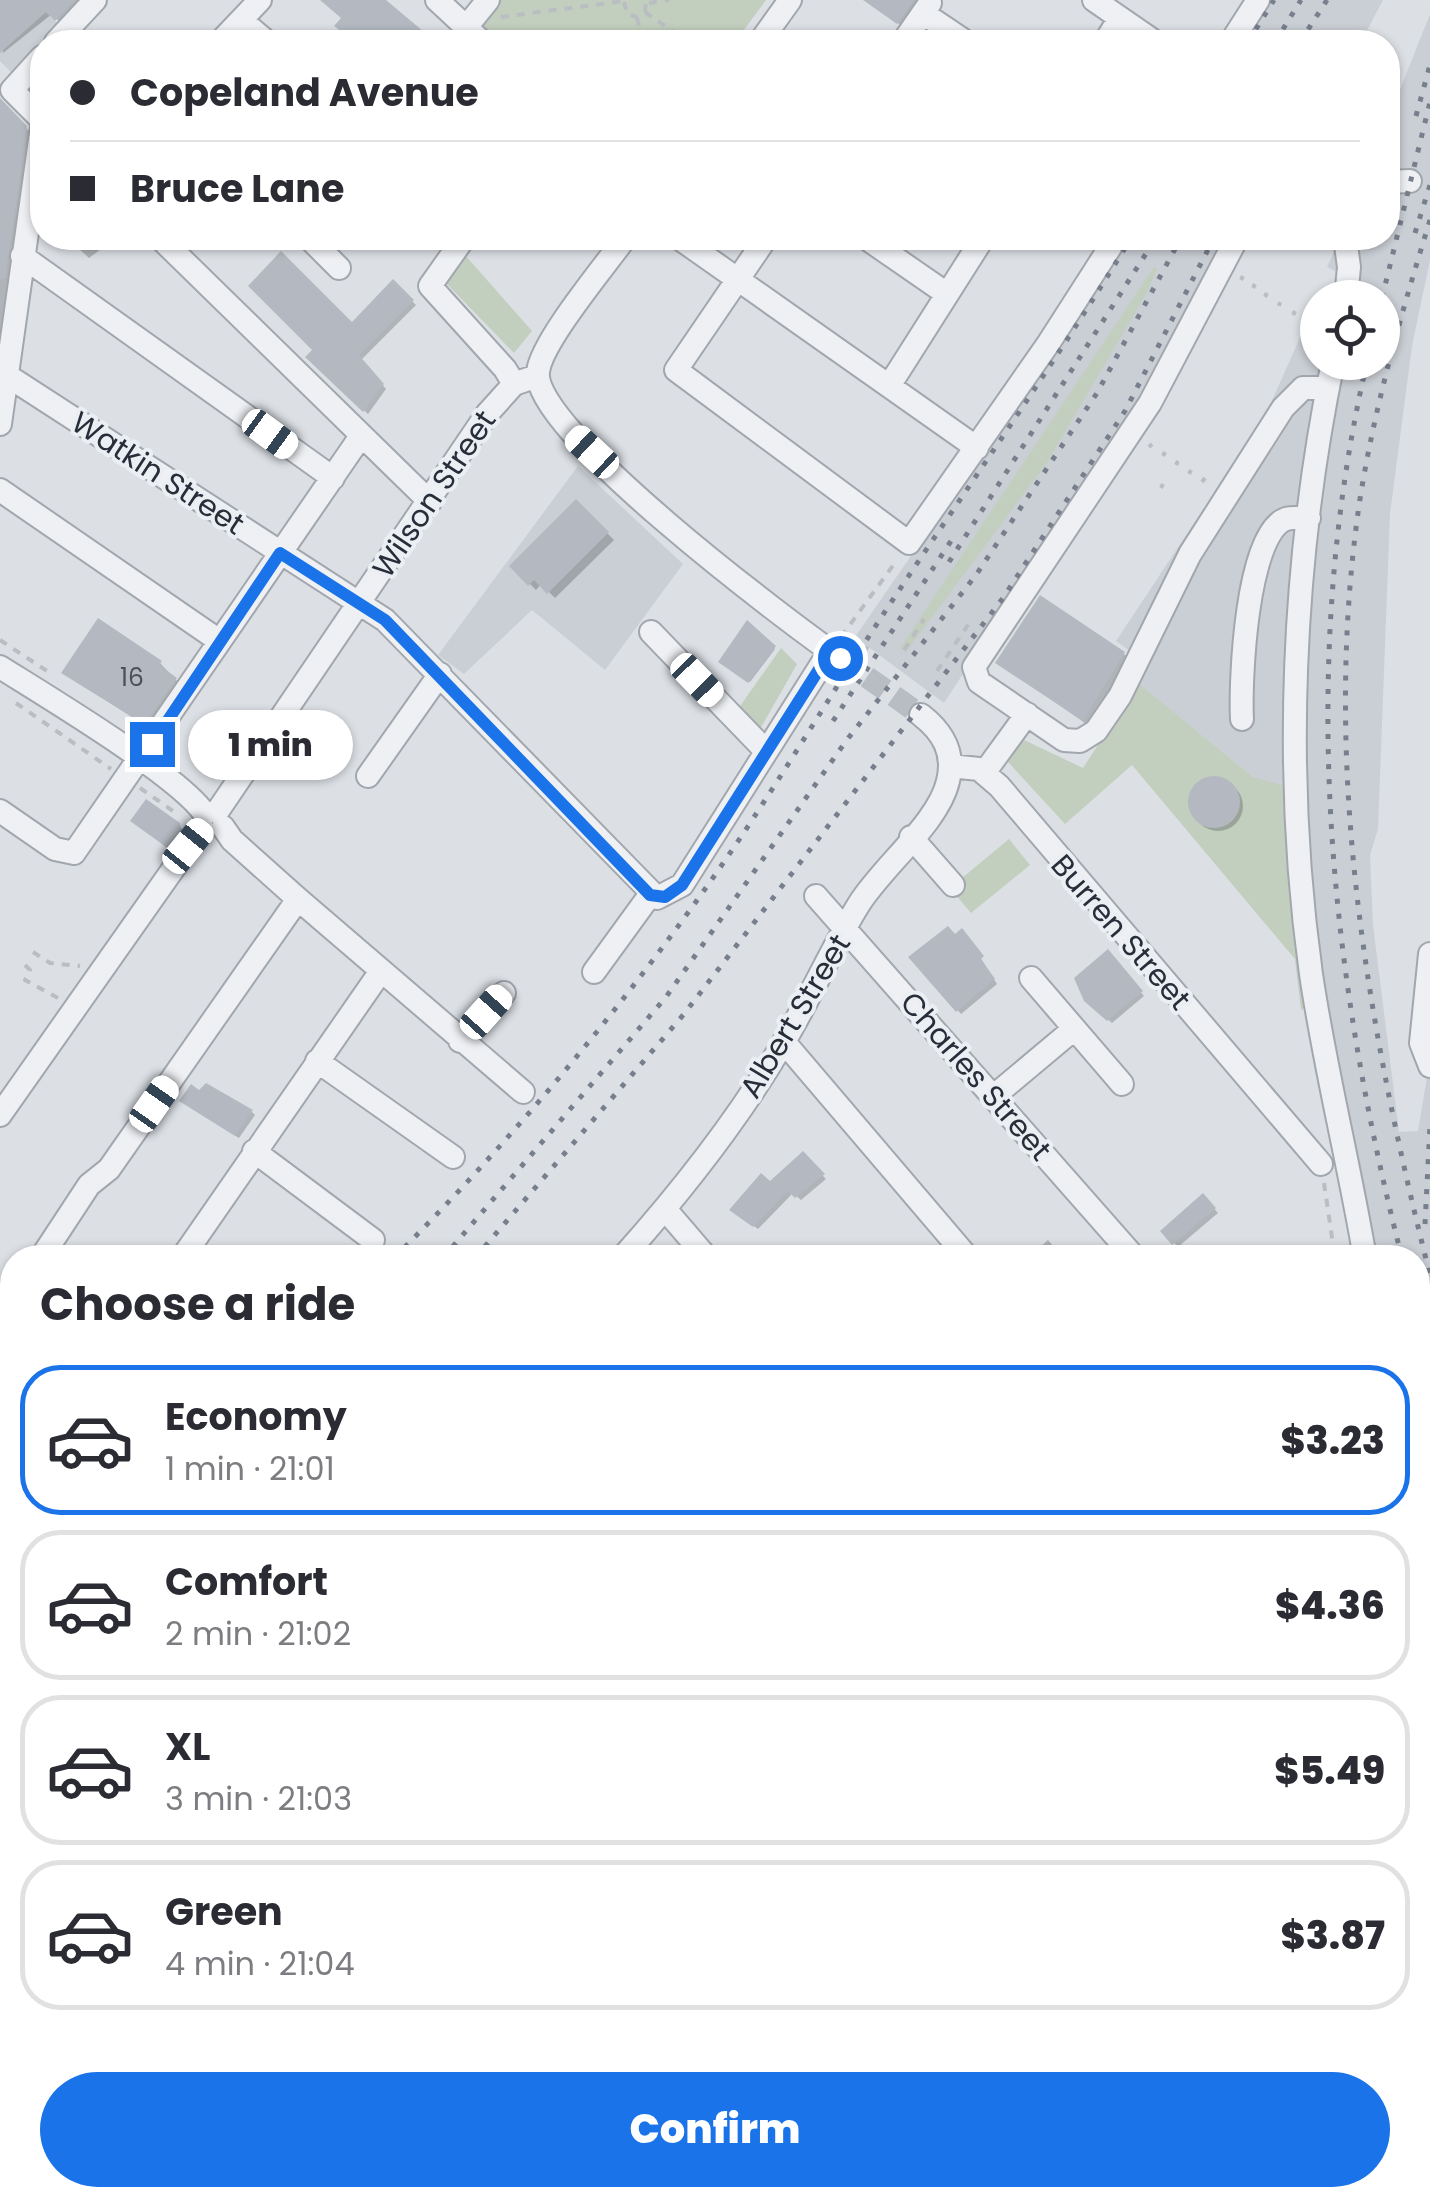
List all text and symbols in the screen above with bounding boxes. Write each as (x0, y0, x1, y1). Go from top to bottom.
text: Copeland Avenue (130, 66, 479, 119)
text: Bruce Lane (130, 162, 344, 215)
map controls (1300, 280, 1400, 380)
button: locate (1300, 280, 1400, 380)
street label: Watkin Street (63, 401, 253, 545)
street label: Wilson Street (362, 402, 506, 586)
car (237, 404, 303, 464)
car (560, 421, 624, 483)
route start (818, 636, 863, 681)
car (665, 648, 729, 712)
house number: 16 (120, 660, 144, 695)
callout: 1 min (187, 709, 352, 779)
route end (130, 722, 175, 767)
text: 1 min (228, 722, 313, 767)
car (157, 813, 219, 879)
street label: Burren Street (1041, 845, 1201, 1019)
street label: Albert Street (729, 926, 861, 1106)
car (455, 980, 517, 1044)
street label: Charles Street (890, 982, 1062, 1170)
car (125, 1071, 183, 1137)
text: Choose a ride (40, 1273, 355, 1336)
text: Economy (165, 1390, 347, 1443)
icon: car (45, 1395, 135, 1485)
text: $3.23 (1280, 1414, 1385, 1467)
text: 1 min · 21:01 (165, 1446, 335, 1491)
text: Comfort (165, 1555, 328, 1608)
icon: car (45, 1560, 135, 1650)
text: $4.36 (1275, 1579, 1385, 1632)
text: 2 min · 21:02 (165, 1611, 351, 1656)
text: XL (165, 1720, 210, 1773)
icon: car (45, 1725, 135, 1815)
text: $5.49 (1274, 1744, 1385, 1797)
text: 3 min · 21:03 (165, 1776, 352, 1821)
text: Green (165, 1885, 283, 1938)
icon: car (45, 1890, 135, 1980)
text: $3.87 (1281, 1909, 1385, 1962)
text: 4 min · 21:04 (165, 1941, 355, 1986)
button: Confirm (40, 2072, 1390, 2187)

